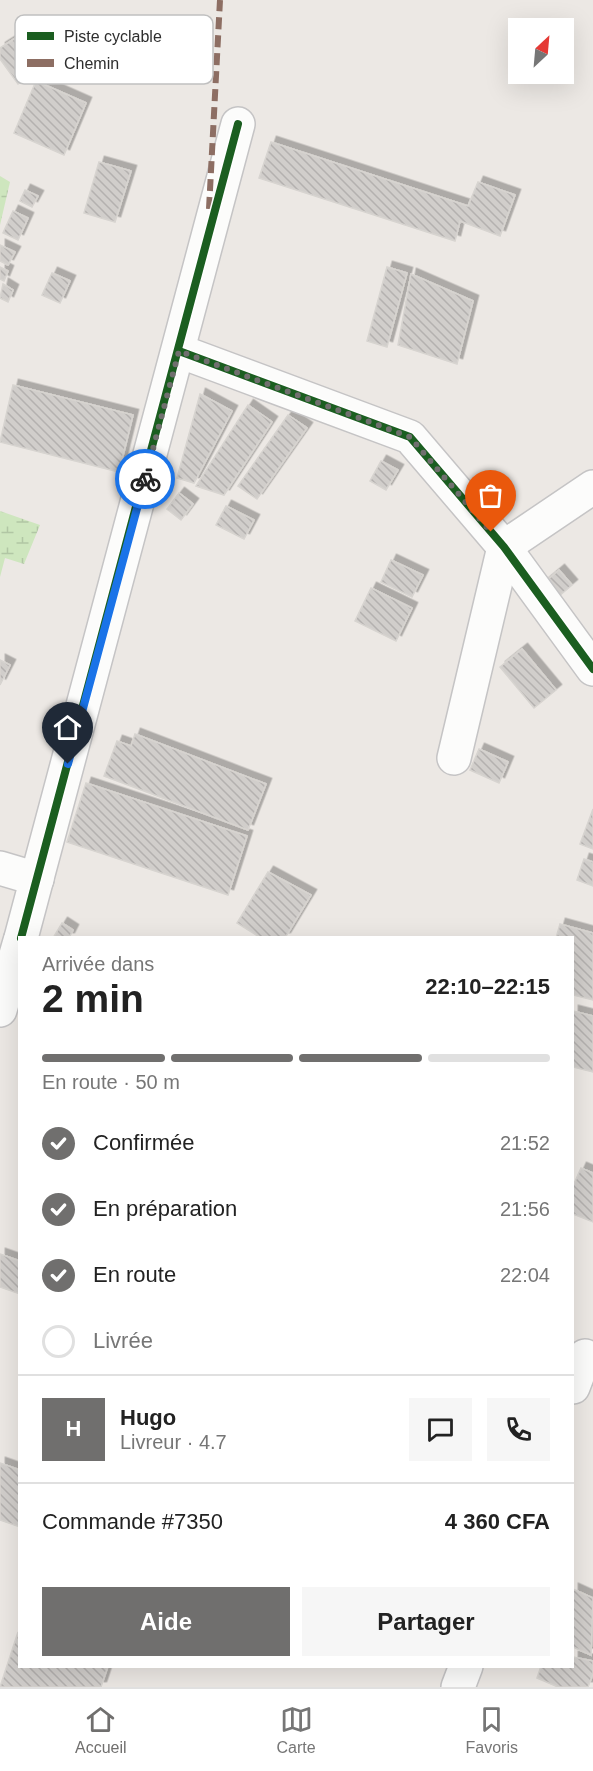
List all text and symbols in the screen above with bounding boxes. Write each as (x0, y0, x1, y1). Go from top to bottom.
legend (15, 15, 213, 84)
north arrow (508, 18, 574, 84)
map controls (508, 18, 574, 84)
text: Piste cyclable (64, 28, 162, 45)
text: Chemin (64, 55, 119, 72)
courier (115, 449, 175, 509)
icon: bike (129, 463, 162, 496)
pin (465, 470, 516, 532)
icon: bag (474, 479, 507, 512)
pin (42, 702, 93, 764)
icon: home (51, 711, 84, 744)
text: Arrivée dans (42, 953, 154, 975)
text: 22:10–22:15 (425, 974, 550, 999)
text: 2 min (42, 977, 144, 1020)
text: En route · 50 m (42, 1071, 180, 1093)
icon: check (42, 1127, 75, 1160)
text: Confirmée (93, 1130, 194, 1155)
text: 21:52 (500, 1132, 550, 1154)
icon: check (42, 1193, 75, 1226)
text: En préparation (93, 1196, 237, 1221)
text: 21:56 (500, 1198, 550, 1220)
icon: check (42, 1259, 75, 1292)
text: En route (93, 1262, 176, 1287)
text: 22:04 (500, 1264, 550, 1286)
text: Livrée (93, 1328, 153, 1353)
button: chat (409, 1398, 472, 1461)
button: phone (487, 1398, 550, 1461)
text: Hugo (120, 1405, 176, 1430)
text: H (66, 1416, 81, 1441)
text: Livreur · 4.7 (120, 1431, 227, 1453)
text: Commande #7350 (42, 1509, 223, 1534)
text: 4 360 CFA (445, 1509, 550, 1534)
button: Aide (42, 1587, 290, 1656)
button: Partager (302, 1587, 550, 1656)
tab: Accueil (75, 1703, 127, 1757)
tab: Carte (276, 1703, 316, 1757)
tab: Favoris (466, 1703, 518, 1757)

